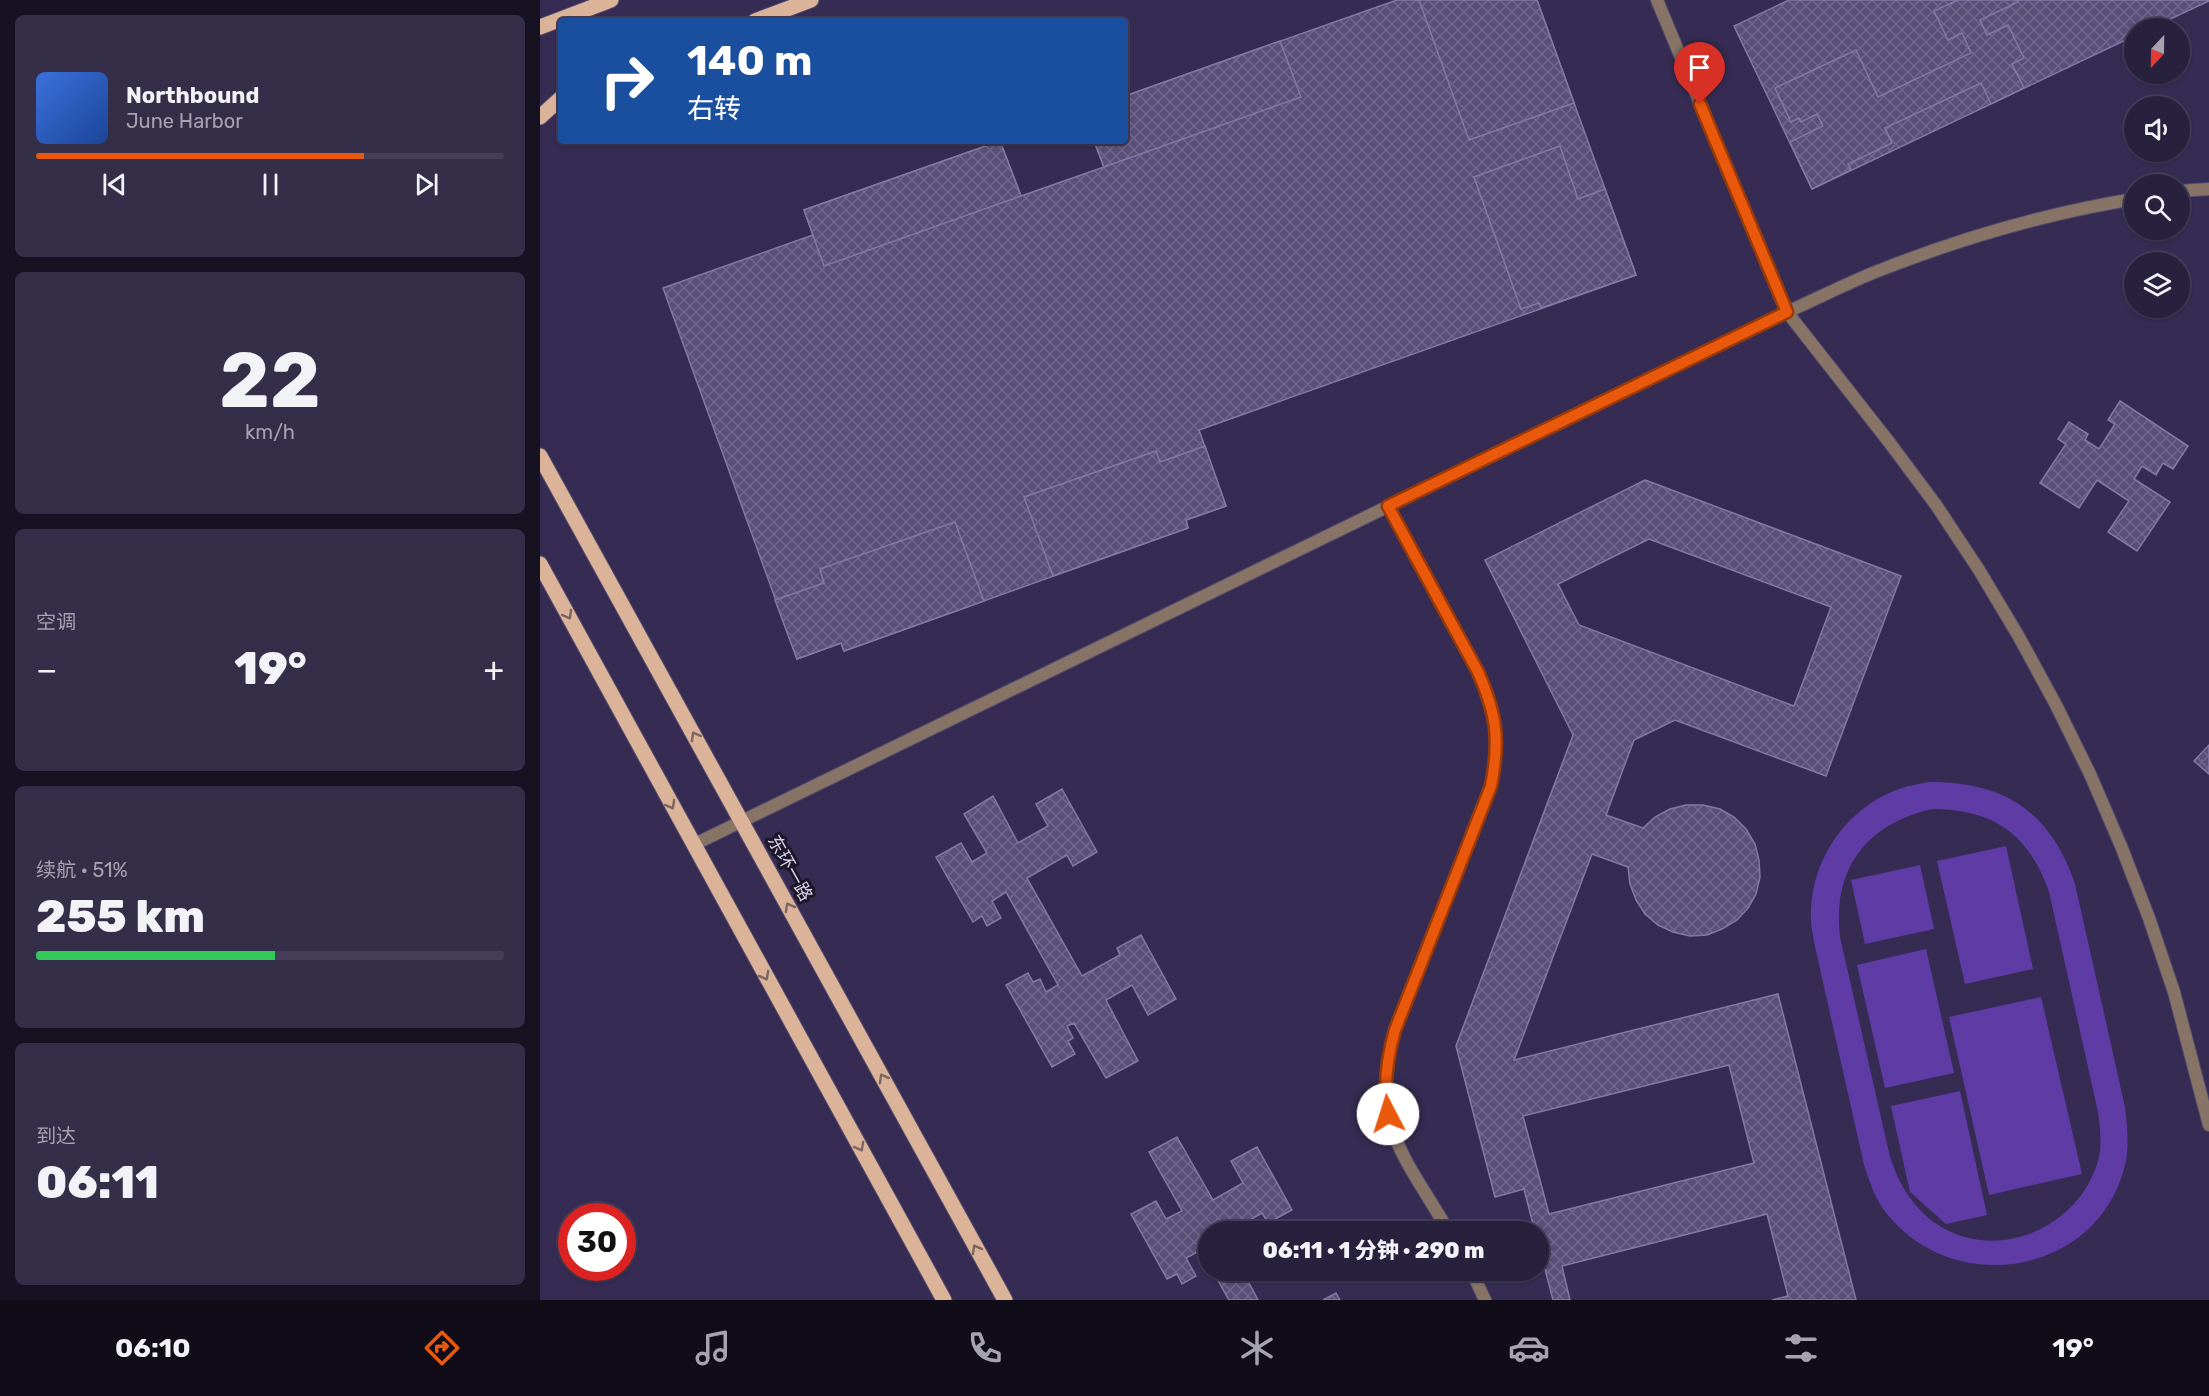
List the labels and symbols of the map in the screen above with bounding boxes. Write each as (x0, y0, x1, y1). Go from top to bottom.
north arrow (2124, 18, 2190, 84)
pin (1674, 42, 1725, 104)
one-way arrow (561, 609, 572, 620)
one-way arrow (690, 732, 702, 742)
one-way arrow (664, 799, 675, 809)
street label: 东环一路 (763, 831, 817, 905)
one-way arrow (784, 903, 796, 913)
one-way arrow (758, 970, 769, 980)
one-way arrow (878, 1074, 890, 1084)
position arrow (1356, 1082, 1420, 1146)
one-way arrow (853, 1140, 864, 1151)
speed limit sign: 30 (558, 1203, 636, 1281)
one-way arrow (972, 1245, 984, 1255)

